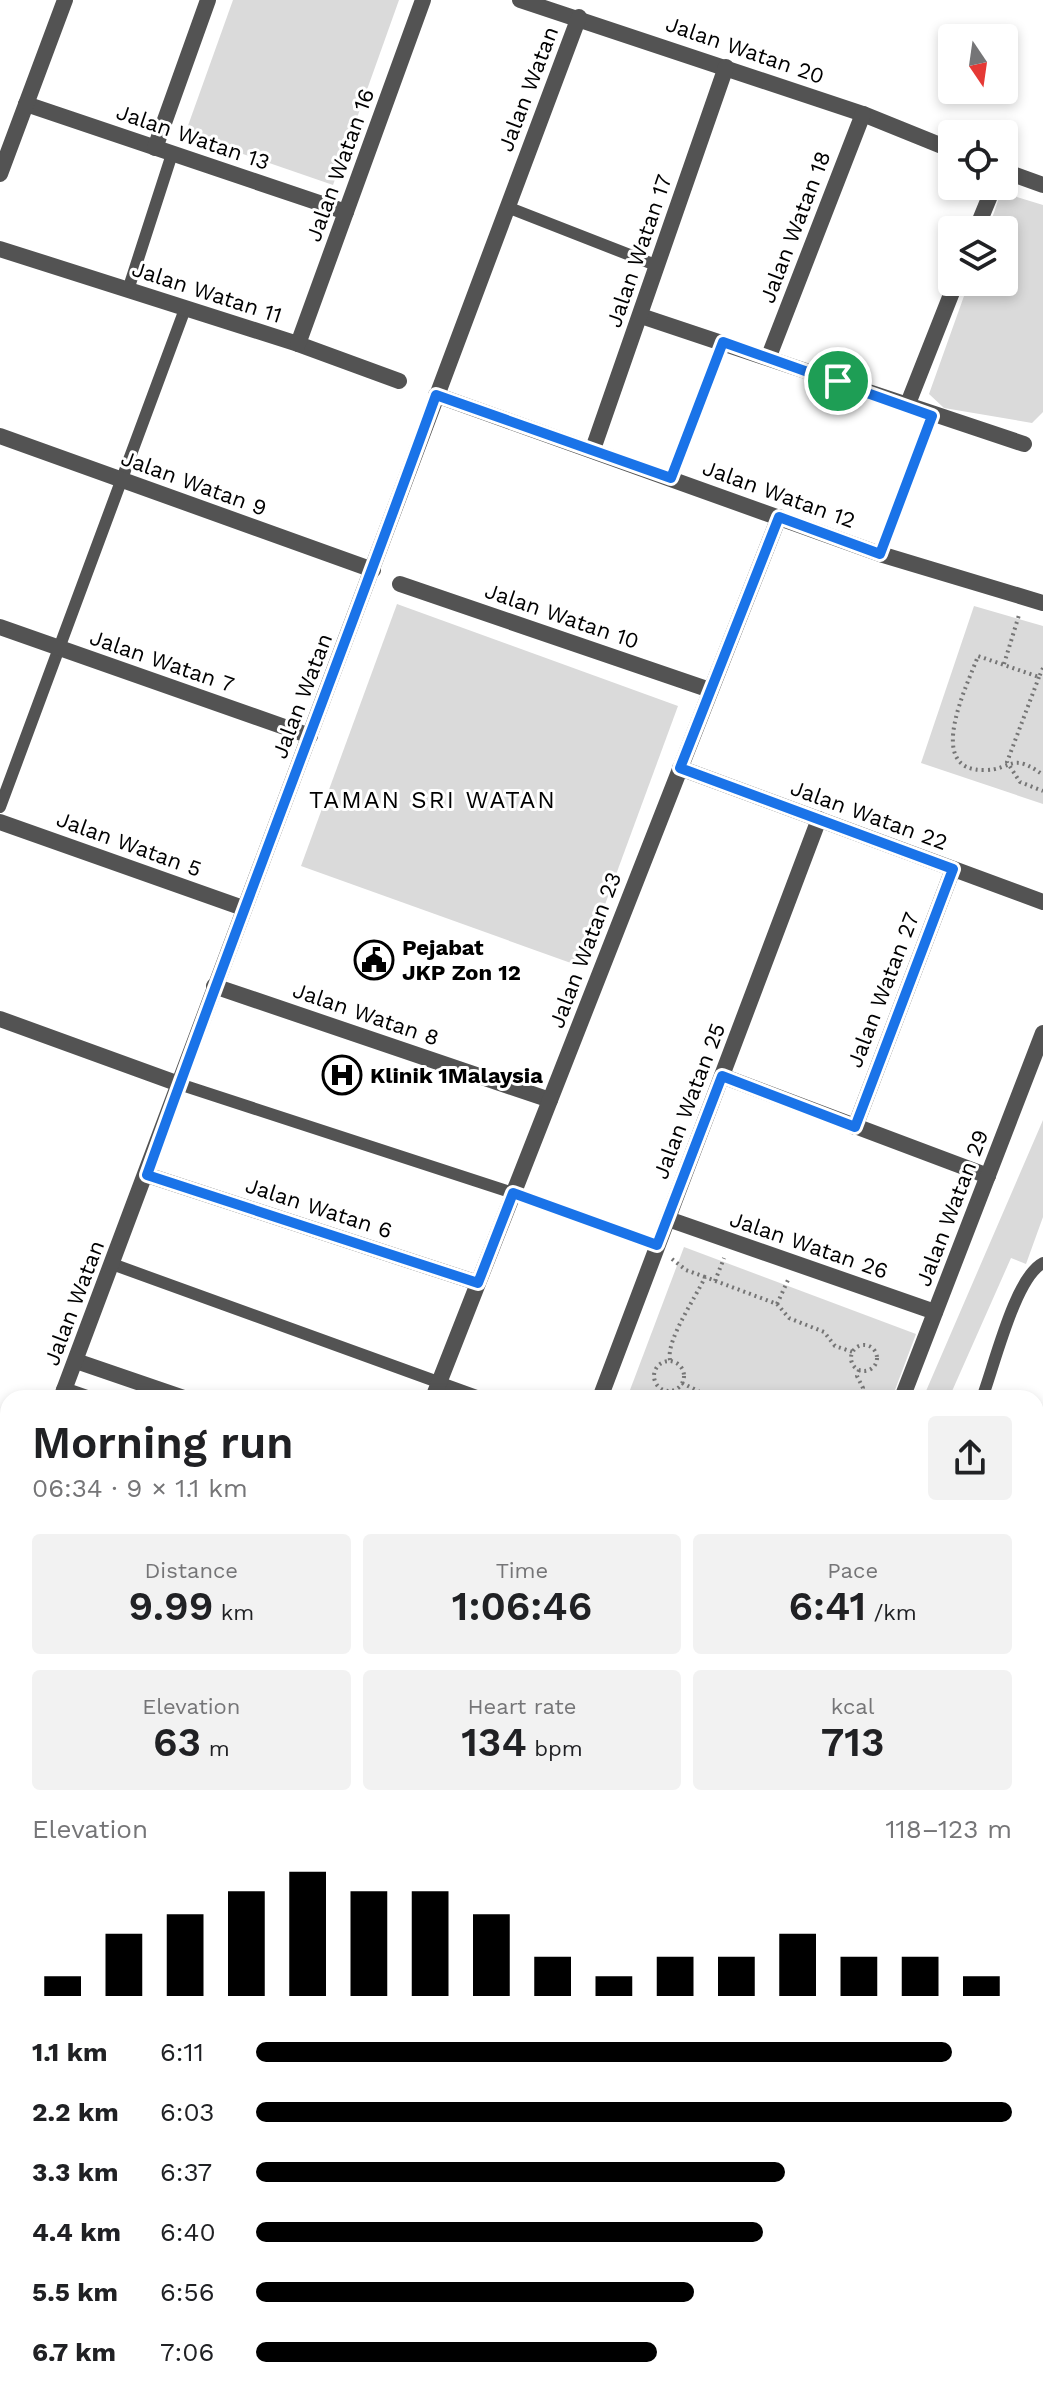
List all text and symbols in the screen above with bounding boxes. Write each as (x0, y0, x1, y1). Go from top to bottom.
street label: Jalan Watan 20 (663, 11, 827, 89)
street label: Jalan Watan (493, 23, 563, 155)
north arrow (938, 24, 1018, 104)
map controls (938, 24, 1018, 296)
street label: Jalan Watan 16 (301, 85, 379, 245)
street label: Jalan Watan 13 (113, 99, 273, 175)
button: locate (938, 120, 1018, 200)
street label: Jalan Watan 18 (754, 147, 836, 307)
street label: Jalan Watan 17 (601, 171, 677, 331)
button: layers (938, 216, 1018, 296)
street label: Jalan Watan 11 (129, 256, 285, 328)
pin (804, 347, 872, 415)
icon: arrive (816, 359, 860, 403)
street label: Jalan Watan 9 (118, 445, 270, 521)
street label: Jalan Watan 12 (699, 455, 859, 533)
street label: Jalan Watan 10 (482, 578, 642, 654)
street label: Jalan Watan 7 (87, 625, 237, 697)
street label: Jalan Watan (267, 630, 337, 762)
street label: Jalan Watan 22 (787, 775, 951, 855)
district label: TAMAN SRI WATAN (309, 786, 557, 814)
street label: Jalan Watan 5 (53, 806, 205, 882)
street label: Jalan Watan 23 (544, 868, 626, 1032)
street label: Jalan Watan 27 (842, 909, 924, 1071)
place label: Pejabat JKP Zon 12 (402, 935, 521, 985)
public building icon: Pejabat JKP Zon 12 (353, 939, 395, 981)
street label: Jalan Watan 8 (290, 977, 442, 1051)
street label: Jalan Watan 25 (648, 1020, 730, 1182)
hospital icon: Klinik 1Malaysia (321, 1054, 363, 1096)
place label: Klinik 1Malaysia (370, 1063, 543, 1088)
street label: Jalan Watan 29 (911, 1126, 993, 1290)
street label: Jalan Watan 6 (243, 1173, 395, 1243)
street label: Jalan Watan 26 (727, 1206, 891, 1284)
street label: Jalan Watan (39, 1237, 109, 1369)
button: share (928, 1416, 1012, 1500)
text: Morning run (32, 1417, 293, 1469)
text: 06:34 · 9 × 1.1 km (32, 1473, 248, 1503)
text: Distance (145, 1558, 238, 1583)
text: Time (496, 1558, 548, 1583)
text: Pace (827, 1558, 878, 1583)
text: 9.99 (128, 1583, 213, 1630)
text: 1:06:46 (452, 1583, 592, 1630)
text: 6:41 (789, 1583, 866, 1630)
text: km (213, 1600, 254, 1625)
text: /km (866, 1600, 917, 1625)
text: Elevation (142, 1694, 240, 1719)
text: Heart rate (468, 1694, 576, 1719)
text: kcal (831, 1694, 874, 1719)
text: 63 (153, 1719, 201, 1766)
text: 134 (461, 1719, 527, 1766)
text: 713 (821, 1719, 885, 1766)
text: m (201, 1736, 230, 1761)
text: bpm (527, 1736, 583, 1761)
text: Elevation (32, 1814, 148, 1844)
text: 118–123 m (885, 1814, 1012, 1844)
text: 1.1 km (32, 2037, 107, 2067)
text: 6:11 (160, 2037, 204, 2067)
text: 2.2 km (32, 2097, 119, 2127)
text: 6:03 (160, 2097, 214, 2127)
text: 3.3 km (32, 2157, 118, 2187)
text: 6:37 (160, 2157, 212, 2187)
text: 4.4 km (32, 2217, 121, 2247)
text: 6:40 (160, 2217, 216, 2247)
text: 5.5 km (32, 2277, 118, 2307)
text: 6:56 (160, 2277, 214, 2307)
text: 6.7 km (32, 2337, 116, 2367)
text: 7:06 (160, 2337, 214, 2367)

